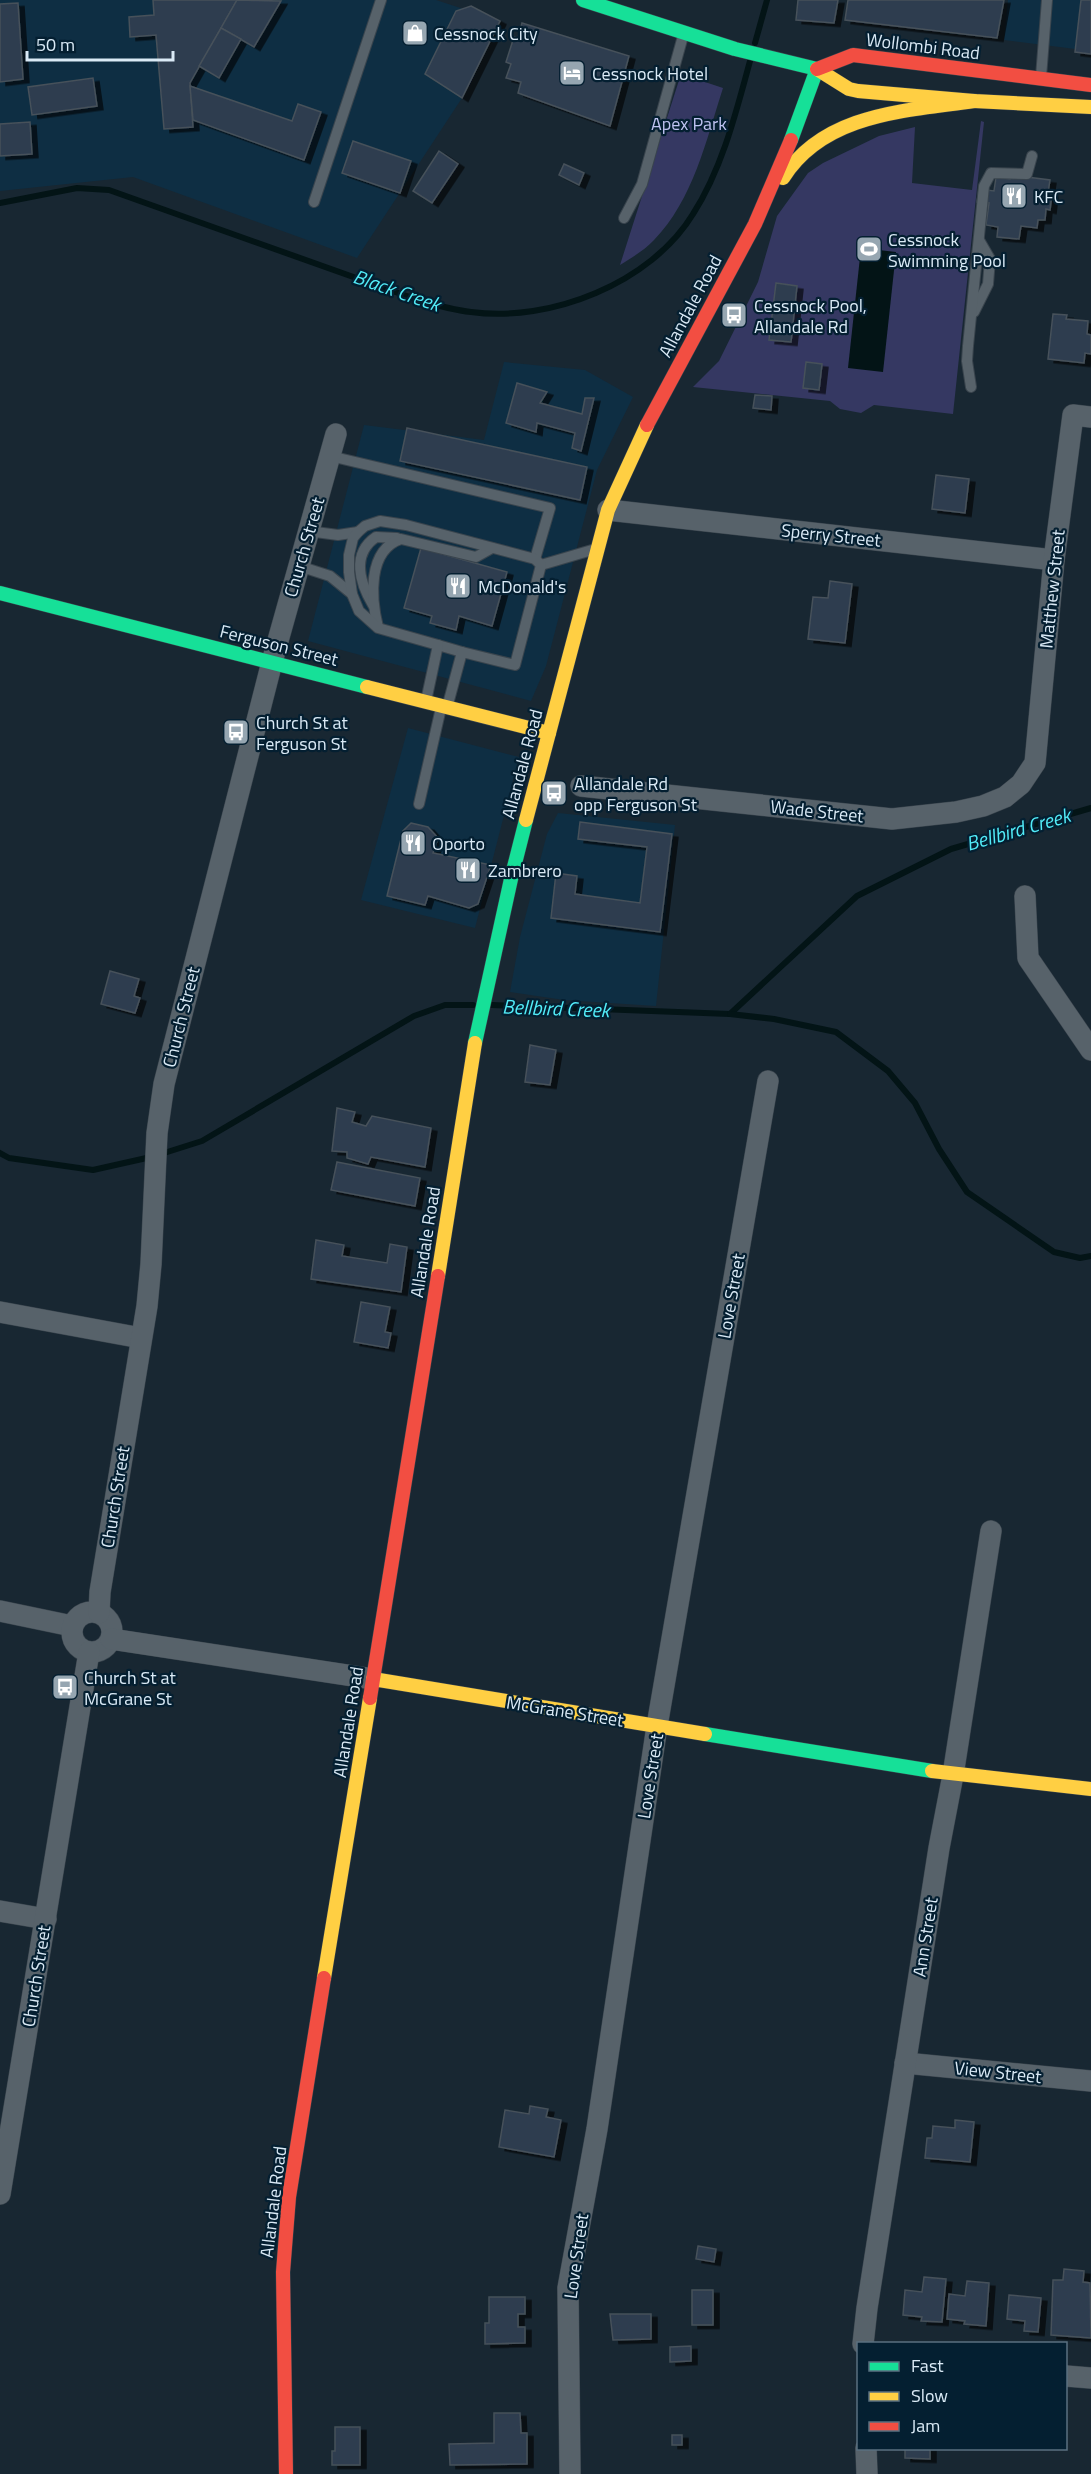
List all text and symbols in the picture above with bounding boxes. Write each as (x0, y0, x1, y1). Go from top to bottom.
shop icon: Cessnock City (400, 18, 430, 48)
place label: Cessnock City (434, 20, 538, 47)
scale bar (27, 24, 172, 62)
street label: Wollombi Road (865, 26, 981, 66)
text: 50 m (36, 31, 75, 58)
hotel icon: Cessnock Hotel (557, 58, 587, 88)
place label: Cessnock Hotel (592, 60, 708, 87)
park label: Apex Park (651, 110, 727, 137)
restaurant icon: KFC (999, 181, 1029, 211)
place label: KFC (1034, 183, 1064, 210)
place label: Cessnock Swimming Pool (888, 226, 1006, 274)
sports icon: Cessnock Swimming Pool (854, 234, 884, 264)
street label: Allandale Road (652, 250, 728, 362)
water label: Black Creek (349, 261, 447, 320)
place label: Cessnock Pool, Allandale Rd (754, 292, 867, 340)
bus stop icon: Cessnock Pool, Allandale Rd (719, 300, 749, 330)
street label: Church Street (277, 493, 331, 600)
street label: Sperry Street (780, 516, 883, 554)
street label: Matthew Street (1032, 527, 1072, 650)
restaurant icon: McDonald's (443, 571, 473, 601)
place label: McDonald's (478, 573, 566, 600)
street label: Ferguson Street (217, 617, 342, 673)
street label: Allandale Road (494, 706, 550, 822)
place label: Church St at Ferguson St (256, 709, 348, 757)
bus stop icon: Church St at Ferguson St (221, 717, 251, 747)
place label: Allandale Rd opp Ferguson St (574, 770, 698, 818)
bus stop icon: Allandale Rd opp Ferguson St (539, 778, 569, 808)
street label: Wade Street (769, 793, 866, 829)
water label: Bellbird Creek (962, 799, 1076, 859)
restaurant icon: Oporto (398, 828, 428, 858)
place label: Oporto (432, 830, 485, 857)
restaurant icon: Zambrero (453, 855, 483, 885)
place label: Zambrero (488, 857, 562, 884)
street label: Church Street (155, 963, 207, 1070)
water label: Bellbird Creek (502, 991, 612, 1025)
street label: Allandale Road (403, 1184, 447, 1300)
street label: Love Street (710, 1251, 752, 1341)
street label: Church Street (94, 1443, 136, 1550)
place label: Church St at McGrane St (84, 1664, 176, 1712)
street label: Allandale Road (326, 1664, 370, 1780)
bus stop icon: Church St at McGrane St (50, 1672, 80, 1702)
street label: McGrane Street (504, 1688, 626, 1734)
street label: Love Street (630, 1731, 670, 1820)
street label: Ann Street (905, 1895, 945, 1979)
street label: Church Street (15, 1922, 57, 2029)
street label: View Street (953, 2054, 1044, 2090)
street label: Allandale Road (253, 2145, 293, 2259)
street label: Love Street (557, 2211, 595, 2300)
legend (857, 2342, 1067, 2450)
text: Fast (911, 2352, 944, 2379)
text: Slow (911, 2382, 948, 2409)
text: Jam (911, 2412, 940, 2439)

